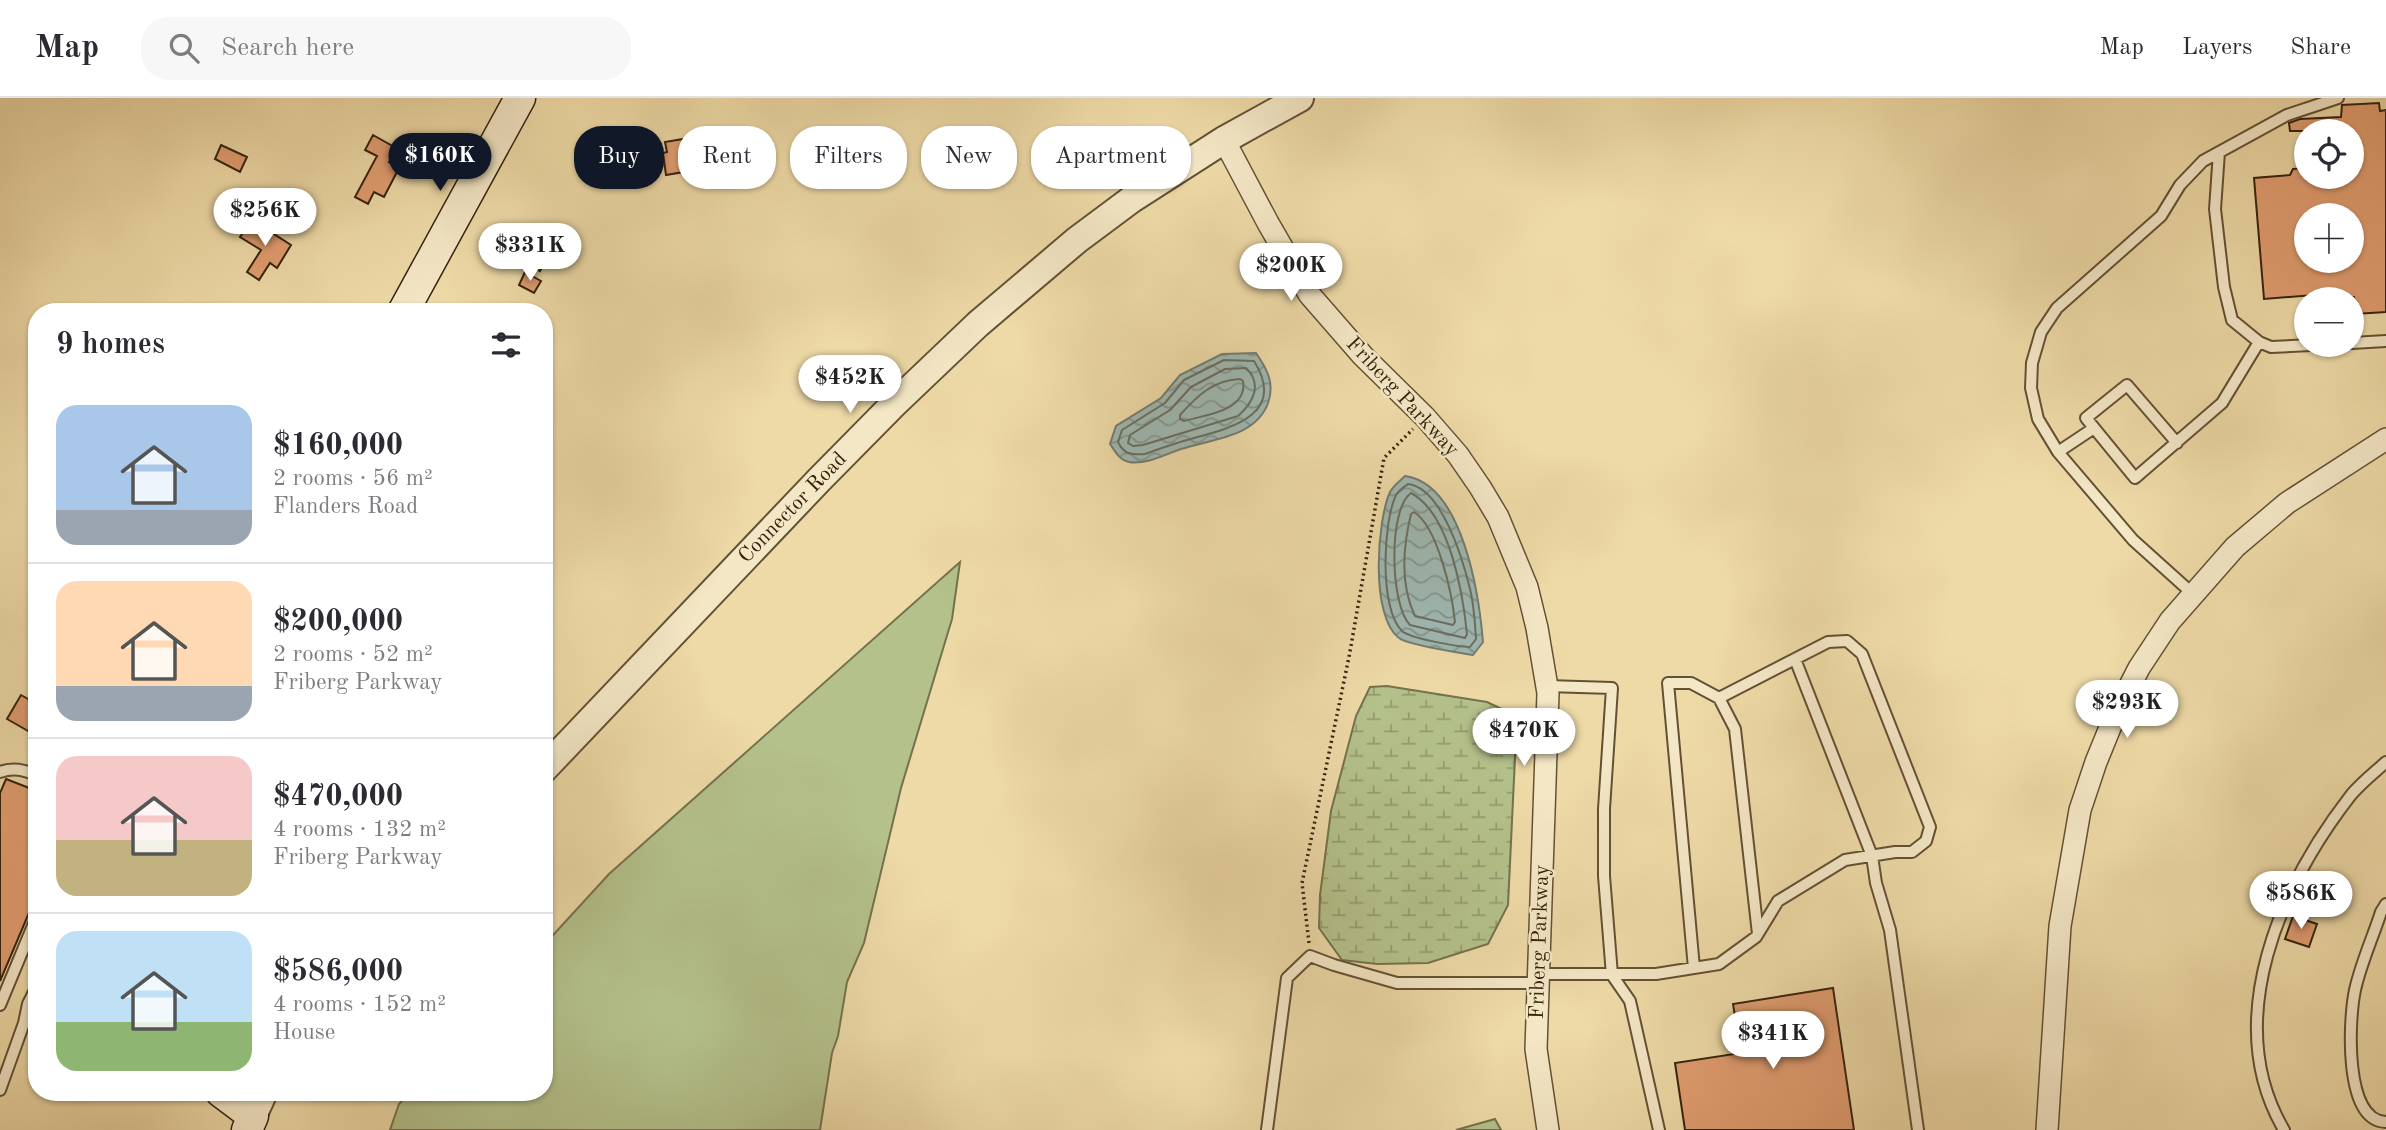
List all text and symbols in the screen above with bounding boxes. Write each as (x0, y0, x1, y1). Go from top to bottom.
search box (141, 17, 631, 80)
icon: search (165, 29, 203, 67)
text: Map (35, 32, 99, 65)
text: Search here (221, 35, 354, 61)
text: Map (2100, 36, 2144, 60)
text: Layers (2182, 36, 2252, 60)
text: Share (2290, 36, 2351, 60)
map controls (2294, 119, 2364, 357)
button: locate (2294, 119, 2364, 189)
chip: Buy (574, 126, 664, 189)
chip: Rent (678, 126, 776, 189)
chip: Filters (790, 126, 907, 189)
chip: New (921, 126, 1017, 189)
chip: Apartment (1031, 126, 1191, 189)
pin: $160K (391, 134, 489, 193)
text: $160K (404, 144, 476, 167)
pin: $256K (216, 188, 314, 248)
text: $256K (229, 199, 301, 222)
button: + (2294, 203, 2364, 273)
pin: $331K (481, 223, 579, 283)
text: $331K (494, 234, 566, 257)
pin: $200K (1242, 244, 1340, 303)
text: $200K (1255, 254, 1327, 277)
button: − (2294, 287, 2364, 357)
icon: filters (487, 326, 525, 364)
text: 9 homes (56, 330, 165, 360)
street label: Friberg Parkway (1342, 333, 1462, 461)
pin: $452K (801, 356, 899, 415)
text: $452K (814, 366, 886, 389)
text: $160,000 (273, 431, 403, 461)
icon: home (112, 433, 196, 517)
street label: Connector Road (735, 449, 851, 567)
text: 2 rooms · 56 m² (273, 467, 433, 490)
text: Flanders Road (273, 495, 418, 518)
text: $200,000 (273, 607, 403, 637)
icon: home (112, 609, 196, 693)
text: 2 rooms · 52 m² (273, 643, 433, 666)
text: Friberg Parkway (273, 671, 443, 694)
pin: $293K (2078, 680, 2176, 740)
text: $293K (2091, 691, 2163, 714)
pin: $470K (1475, 708, 1573, 768)
text: $470K (1488, 719, 1560, 742)
text: $470,000 (273, 782, 403, 812)
icon: home (112, 784, 196, 868)
text: 4 rooms · 132 m² (273, 818, 446, 841)
text: Friberg Parkway (273, 846, 443, 869)
street label: Friberg Parkway (1527, 864, 1553, 1020)
pin: $586K (2252, 872, 2350, 931)
text: $586K (2265, 882, 2337, 905)
text: $586,000 (273, 957, 403, 987)
icon: home (112, 959, 196, 1043)
text: 4 rooms · 152 m² (273, 993, 446, 1016)
pin: $341K (1724, 1012, 1822, 1071)
text: House (273, 1021, 335, 1044)
text: $341K (1737, 1022, 1809, 1045)

